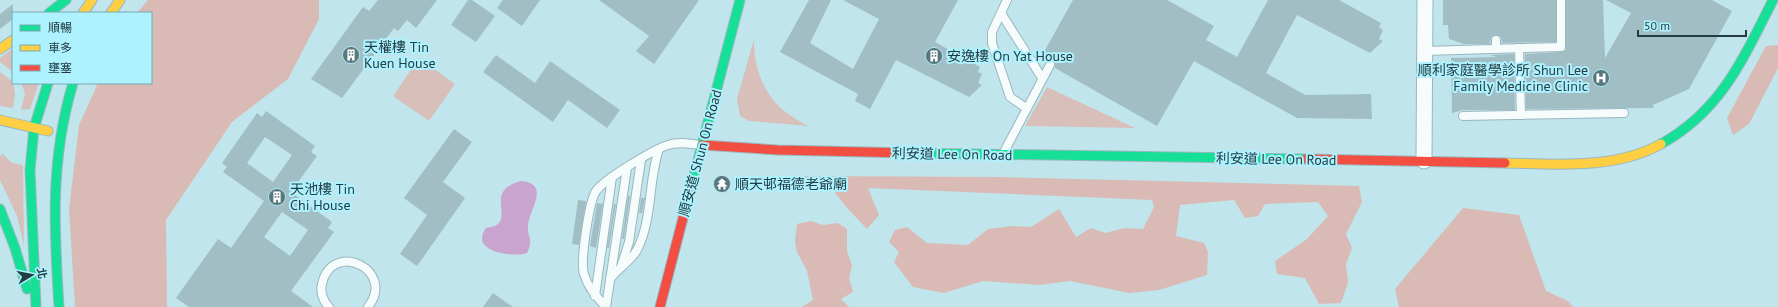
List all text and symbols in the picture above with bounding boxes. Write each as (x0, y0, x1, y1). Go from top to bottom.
legend (12, 12, 152, 84)
scale bar (1638, 12, 1746, 38)
text: 50 m (1644, 18, 1670, 33)
text: 順暢 (48, 20, 72, 35)
place label: 天權樓 Tin Kuen House (364, 38, 436, 72)
text: 車多 (48, 40, 72, 55)
building icon: 天權樓 Tin Kuen House (341, 45, 361, 65)
building icon: 安逸樓 On Yat House (924, 46, 944, 66)
place label: 安逸樓 On Yat House (947, 47, 1073, 65)
text: 壅塞 (48, 60, 72, 75)
place label: 順利家庭醫學診所 Shun Lee Family Medicine Clinic (1418, 61, 1588, 95)
hospital icon: 順利家庭醫學診所 Shun Lee Family Medicine Clinic (1591, 68, 1611, 88)
street label: 順安道 Shun On Road (674, 88, 726, 218)
street label: 利安道 Lee On Road (892, 144, 1012, 164)
street label: 利安道 Lee On Road (1216, 149, 1336, 169)
temple icon: 順天邨福德老爺廟 (712, 174, 732, 194)
place label: 順天邨福德老爺廟 (735, 175, 847, 193)
place label: 天池樓 Tin Chi House (290, 180, 355, 214)
building icon: 天池樓 Tin Chi House (267, 187, 287, 207)
north arrow (12, 255, 52, 295)
text: 北 (34, 267, 50, 280)

